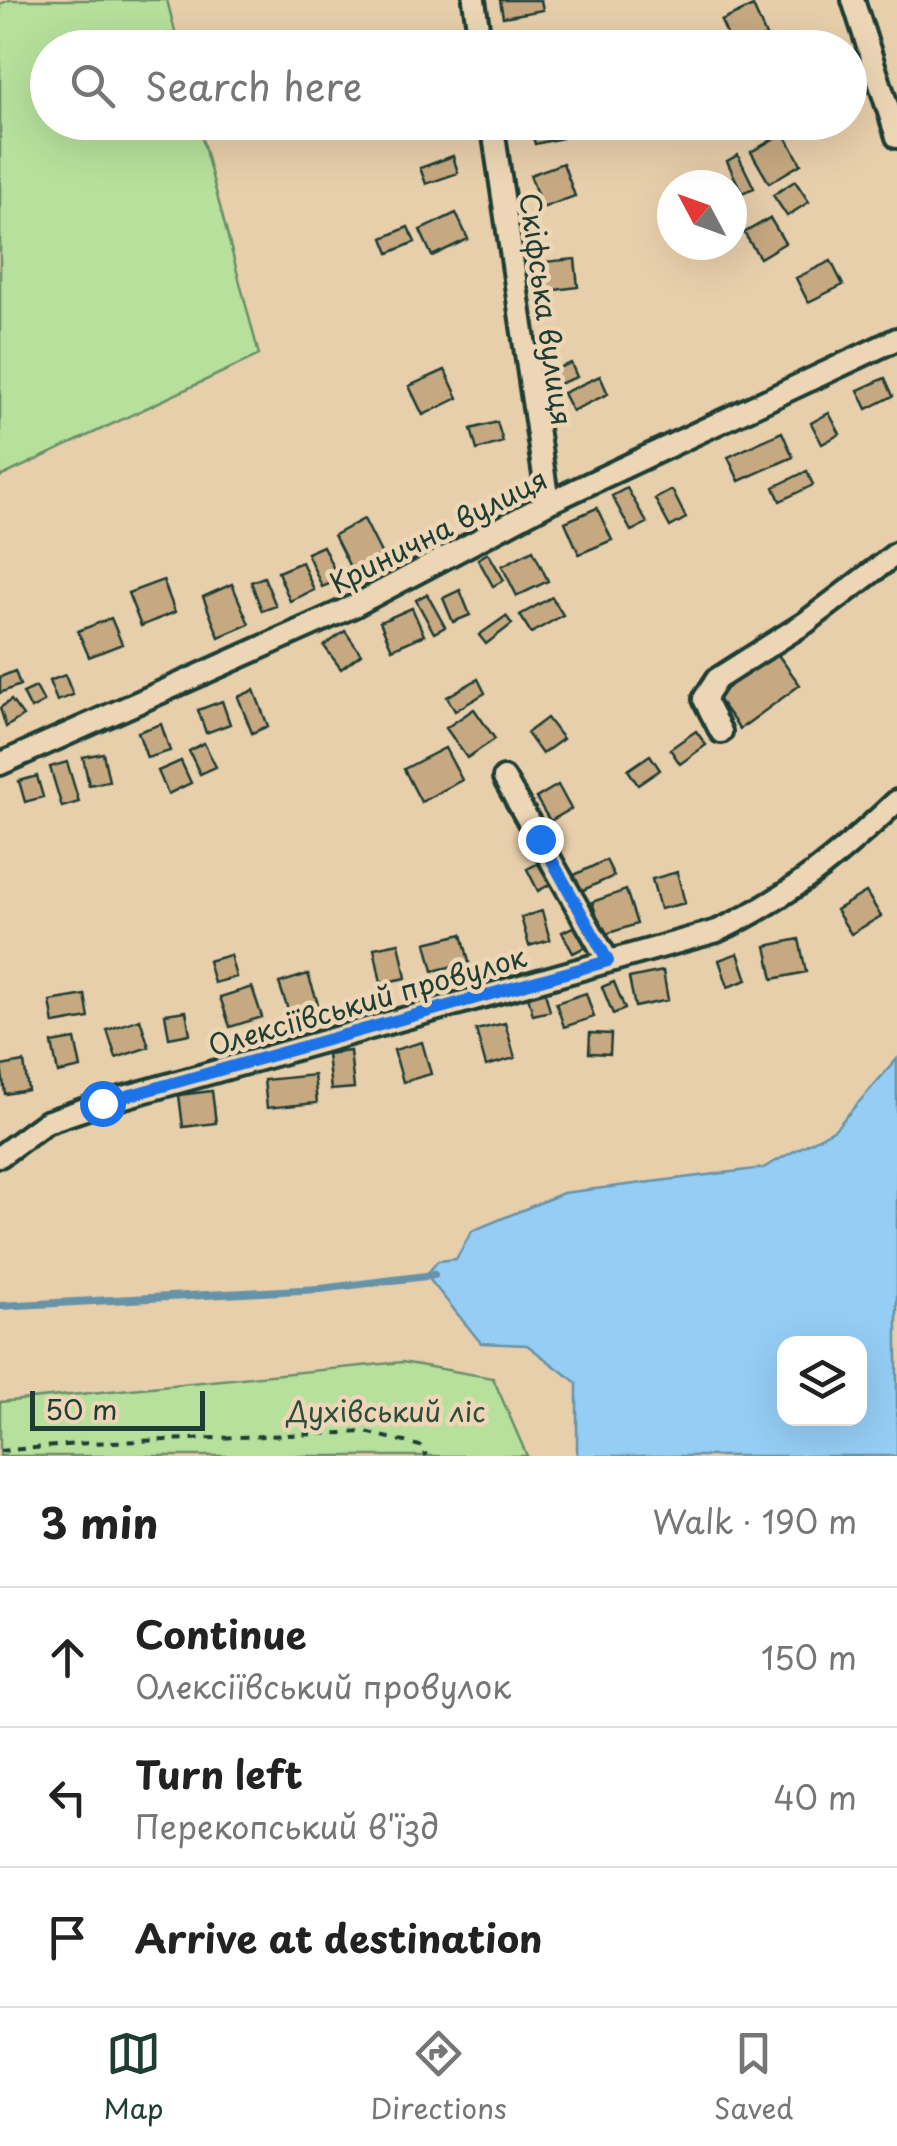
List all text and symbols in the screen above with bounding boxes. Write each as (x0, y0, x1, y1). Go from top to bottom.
search box (30, 30, 867, 140)
text: Search here (145, 57, 362, 114)
icon: search (65, 58, 120, 113)
north arrow (657, 170, 747, 260)
street label: Скіфська вулиця (509, 190, 585, 428)
street label: Кринична вулиця (322, 457, 554, 603)
route end (518, 817, 564, 863)
street label: Олексіївський провулок (203, 934, 531, 1066)
route start (80, 1081, 126, 1127)
map controls (777, 1336, 867, 1426)
button: layers (777, 1336, 867, 1426)
scale bar (30, 1386, 205, 1430)
text: 50 m (45, 1387, 118, 1430)
park label: Духівський ліс (285, 1389, 486, 1432)
text: 3 min (40, 1490, 158, 1553)
text: Walk · 190 m (652, 1497, 857, 1545)
text: Continue (135, 1605, 306, 1662)
icon: ahead (40, 1630, 95, 1685)
text: 150 m (761, 1633, 857, 1681)
text: Олексіївський провулок (135, 1662, 511, 1710)
text: Turn left (135, 1745, 303, 1802)
icon: left (40, 1770, 95, 1825)
text: 40 m (773, 1773, 857, 1821)
text: Перекопський в'їзд (135, 1802, 439, 1850)
text: Arrive at destination (135, 1909, 543, 1966)
icon: arrive (40, 1910, 95, 1965)
tab: Map (104, 2026, 163, 2129)
tab: Directions (371, 2026, 507, 2129)
tab: Saved (714, 2026, 793, 2129)

